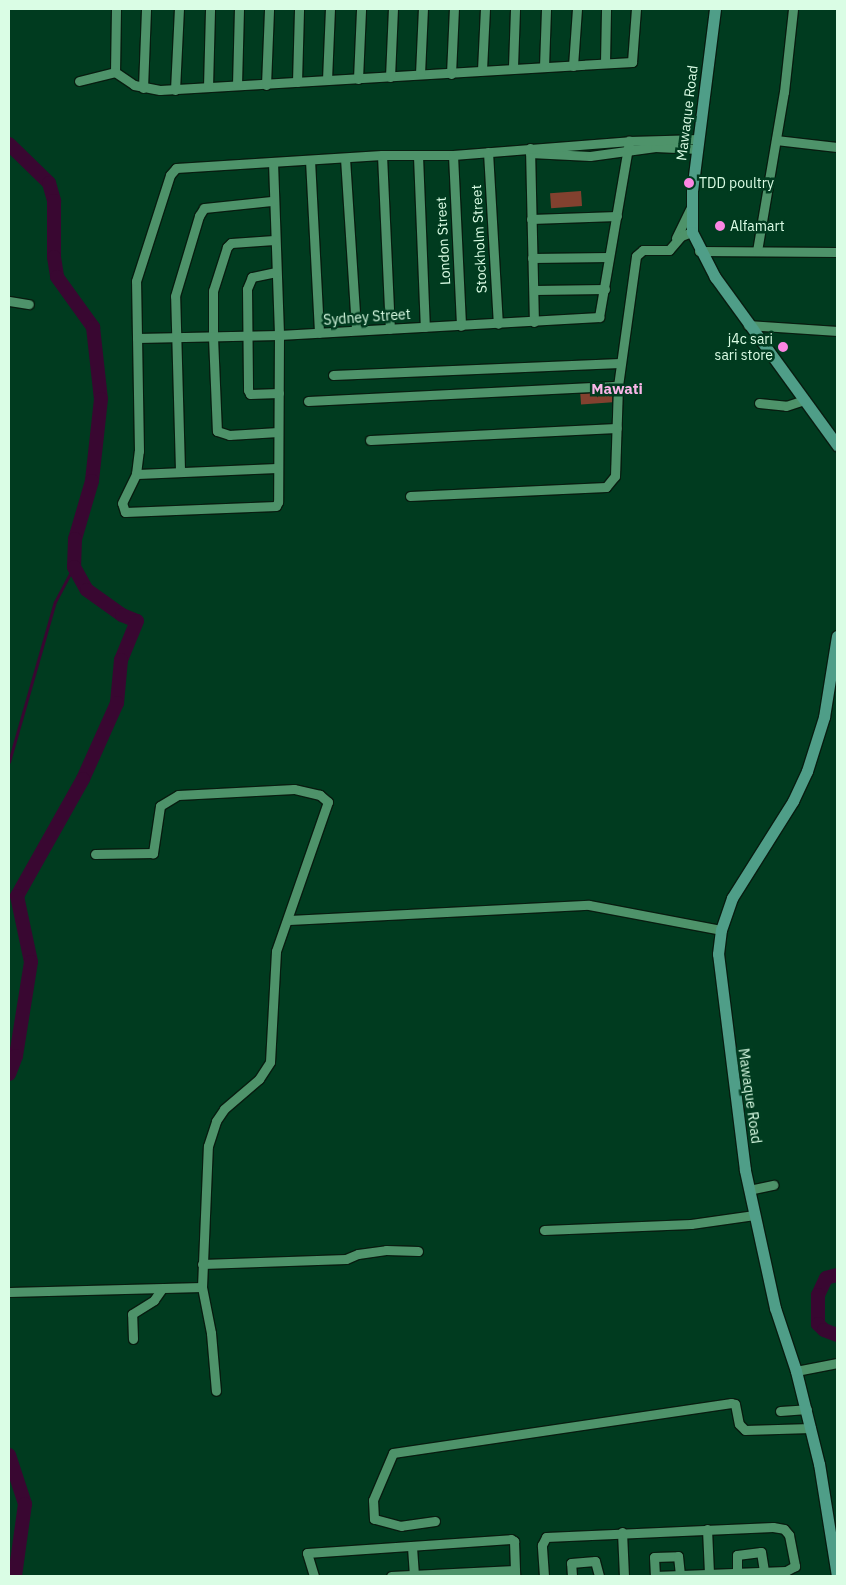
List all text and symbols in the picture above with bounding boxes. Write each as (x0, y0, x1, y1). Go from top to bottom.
street label: Mawaque Road (673, 64, 701, 162)
place label: TDD poultry (699, 175, 774, 191)
marker: TDD poultry (683, 177, 695, 189)
street label: Stockholm Street (468, 184, 490, 294)
street label: London Street (432, 196, 454, 286)
place label: Alfamart (730, 218, 785, 234)
marker: Alfamart (714, 220, 726, 232)
street label: Sydney Street (323, 306, 411, 328)
place label: j4c sari sari store (715, 331, 773, 364)
marker: j4c sari sari store (777, 341, 789, 353)
district label: Mawati (591, 380, 643, 398)
street label: Mawaque Road (735, 1047, 765, 1145)

